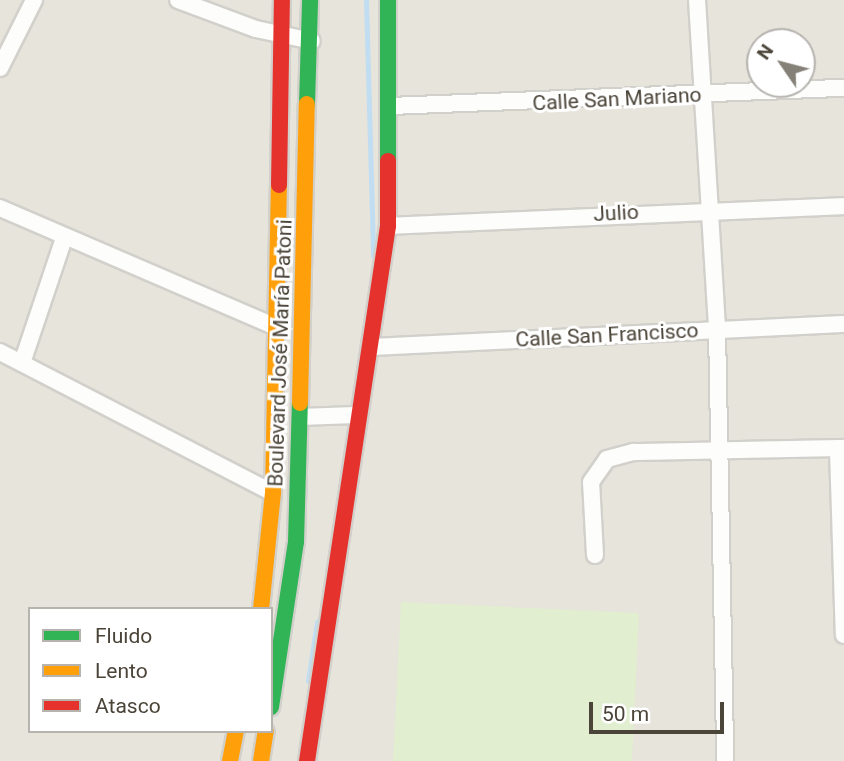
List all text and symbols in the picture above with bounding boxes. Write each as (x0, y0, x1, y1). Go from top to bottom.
north arrow (746, 28, 816, 98)
text: N (752, 40, 778, 64)
street label: Calle San Mariano (532, 82, 702, 116)
street label: Julio (593, 199, 639, 227)
street label: Boulevard José María Patoni (263, 219, 297, 487)
street label: Calle San Francisco (515, 318, 699, 352)
legend (28, 607, 273, 733)
text: Fluido (95, 624, 152, 648)
text: Lento (95, 659, 148, 683)
scale bar (592, 688, 727, 732)
text: Atasco (95, 694, 161, 718)
text: 50 m (602, 702, 649, 726)

